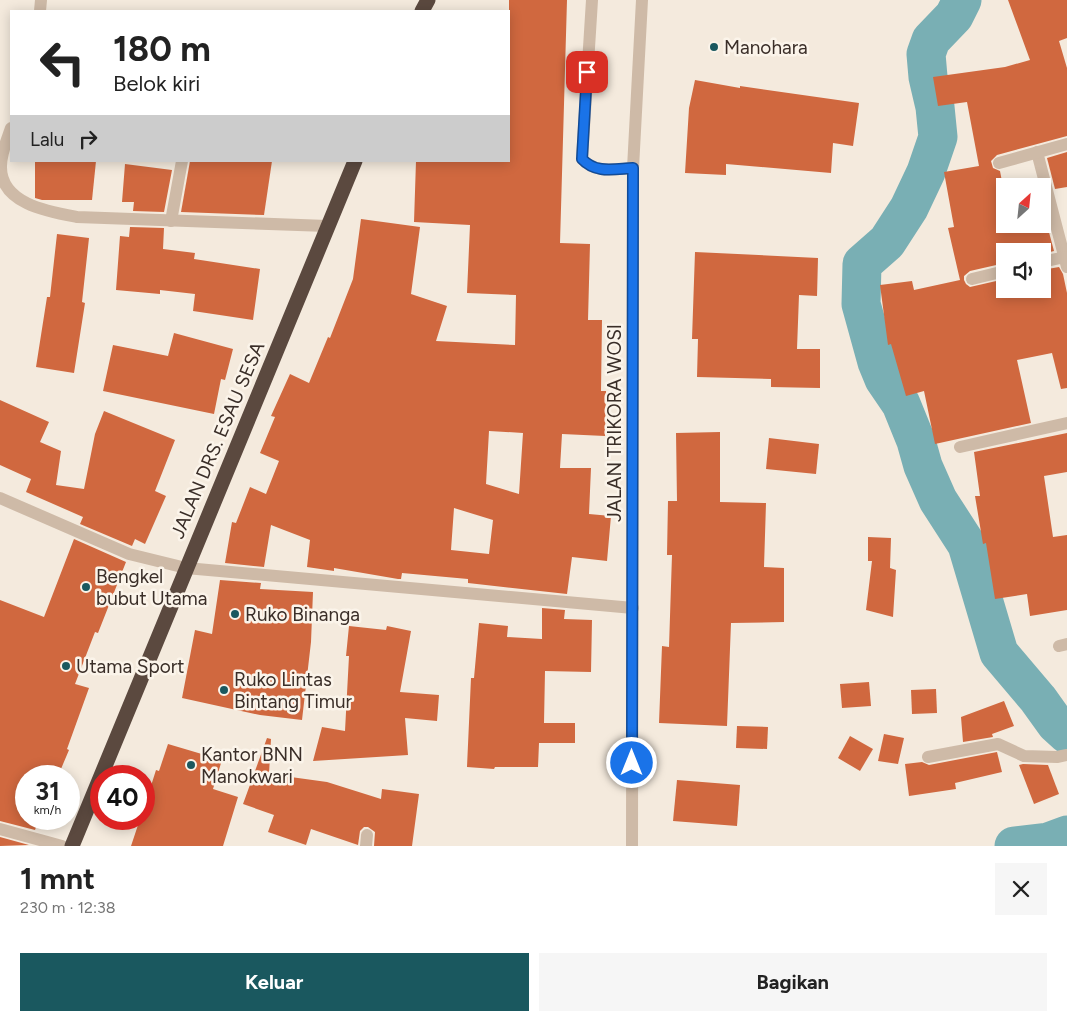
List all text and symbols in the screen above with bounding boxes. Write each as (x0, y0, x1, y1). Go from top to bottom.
text: 180 m (113, 28, 211, 70)
icon: left (30, 30, 95, 95)
place label: Manohara (724, 36, 808, 59)
marker: Manohara (708, 41, 720, 53)
pin (566, 51, 608, 93)
icon: arrive (573, 58, 601, 86)
text: Belok kiri (113, 70, 200, 97)
icon: right (74, 125, 102, 153)
text: Lalu (30, 128, 64, 151)
north arrow (996, 178, 1051, 232)
map controls (996, 178, 1051, 298)
button: sound (996, 243, 1051, 298)
street label: JALAN TRIKORA WOSI (603, 324, 626, 522)
street label: JALAN DRS. ESAU SESA (166, 338, 269, 542)
place label: Bengkel bubut Utama (96, 565, 207, 610)
marker: Bengkel bubut Utama (80, 581, 92, 593)
place label: Ruko Binanga (245, 603, 360, 626)
marker: Ruko Binanga (229, 608, 241, 620)
place label: Utama Sport (76, 655, 184, 678)
marker: Utama Sport (60, 660, 72, 672)
place label: Ruko Lintas Bintang Timur (234, 668, 353, 713)
marker: Ruko Lintas Bintang Timur (218, 684, 230, 696)
position arrow (605, 736, 657, 788)
place label: Kantor BNN Manokwari (201, 743, 303, 788)
marker: Kantor BNN Manokwari (185, 759, 197, 771)
speed limit sign: 40 (90, 765, 155, 830)
text: 31 (35, 776, 60, 806)
text: km/h (34, 803, 61, 817)
text: 1 mnt (20, 860, 95, 897)
button: close (995, 863, 1047, 915)
text: 230 m · 12:38 (20, 898, 116, 917)
button: Keluar (20, 953, 529, 1011)
button: Bagikan (539, 953, 1047, 1011)

